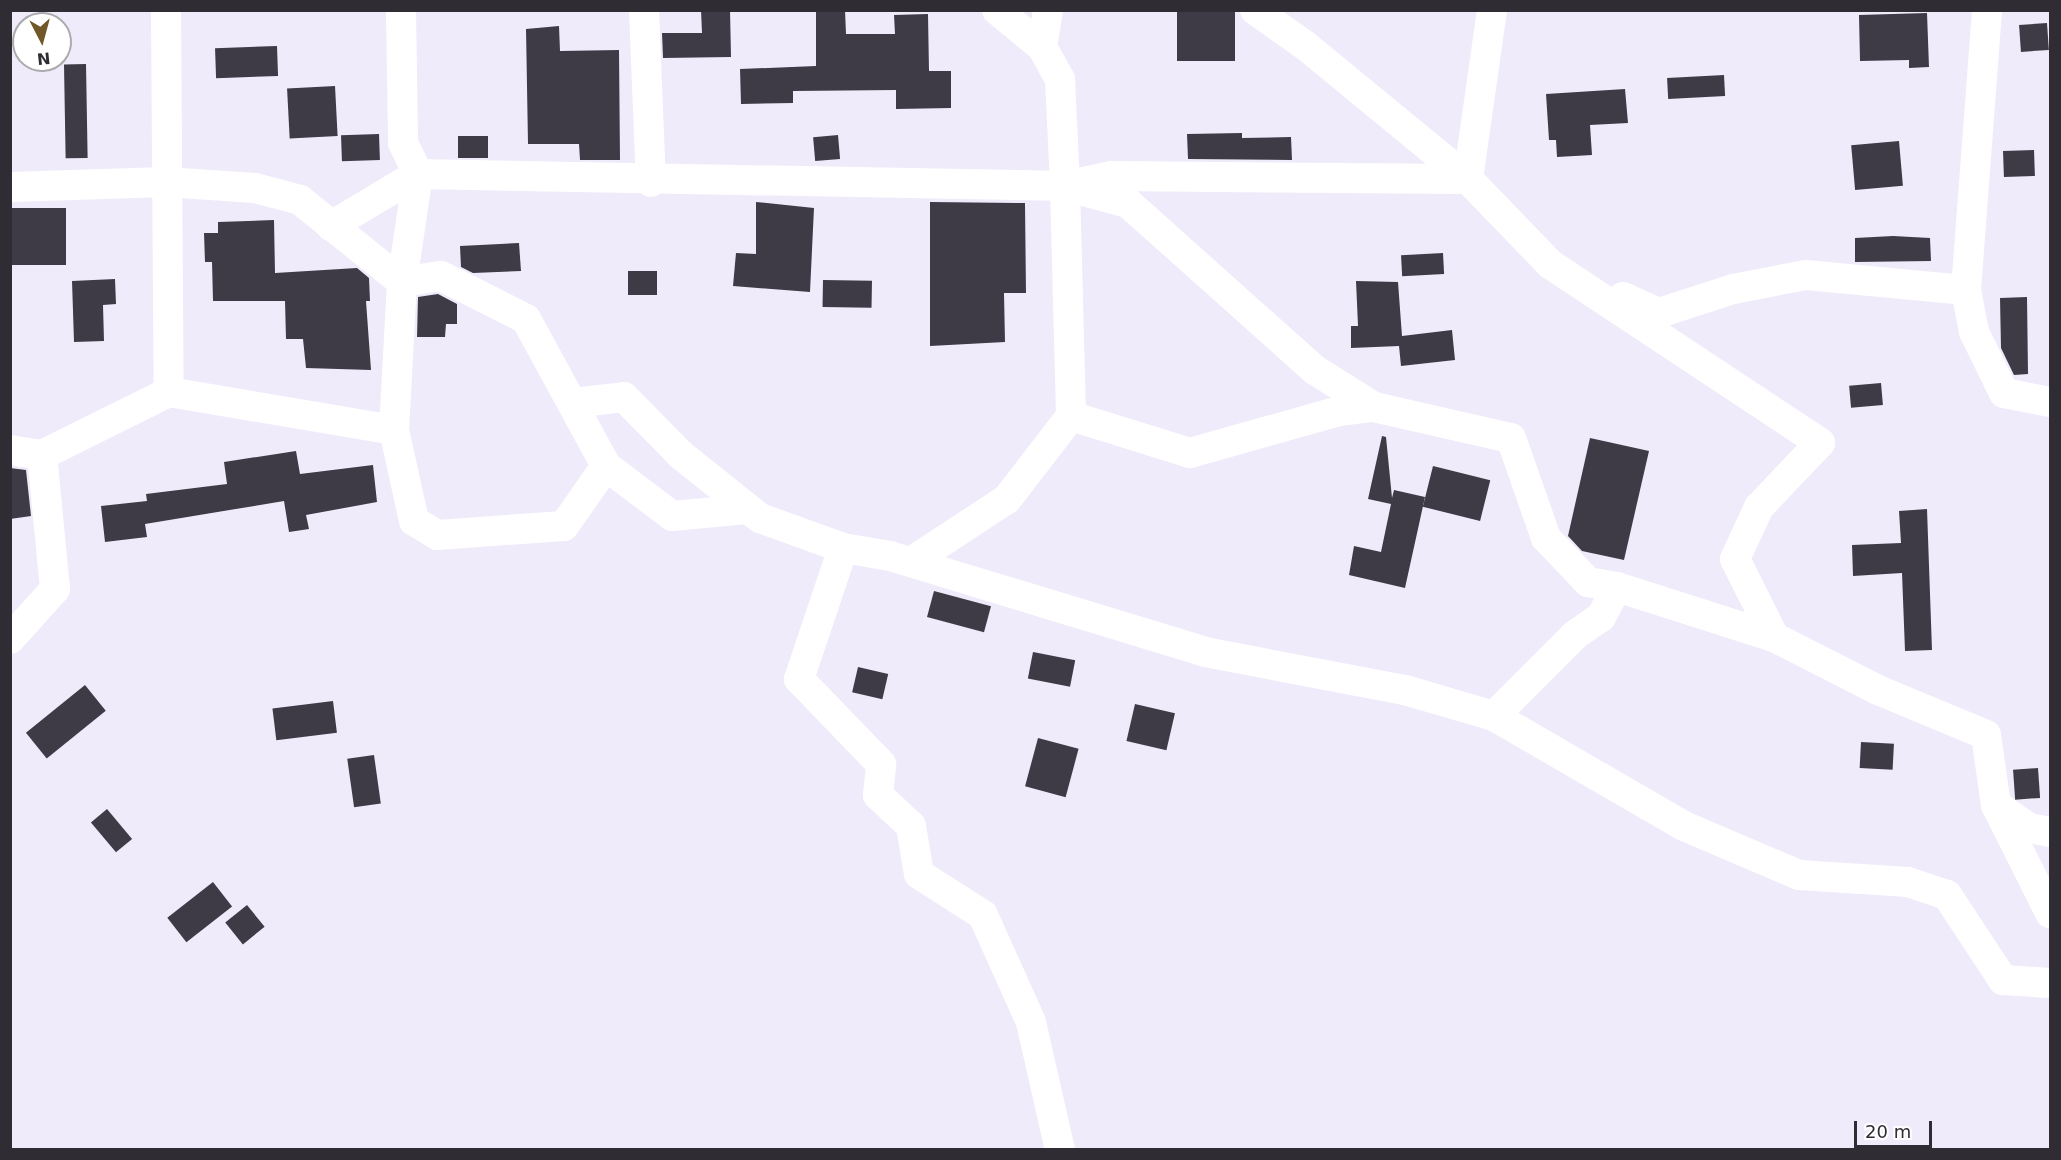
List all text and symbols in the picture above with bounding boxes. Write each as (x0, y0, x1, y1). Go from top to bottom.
north arrow (12, 12, 72, 72)
text: N (36, 48, 51, 69)
scale bar (1857, 1109, 1935, 1147)
text: 20 m (1865, 1121, 1911, 1142)

